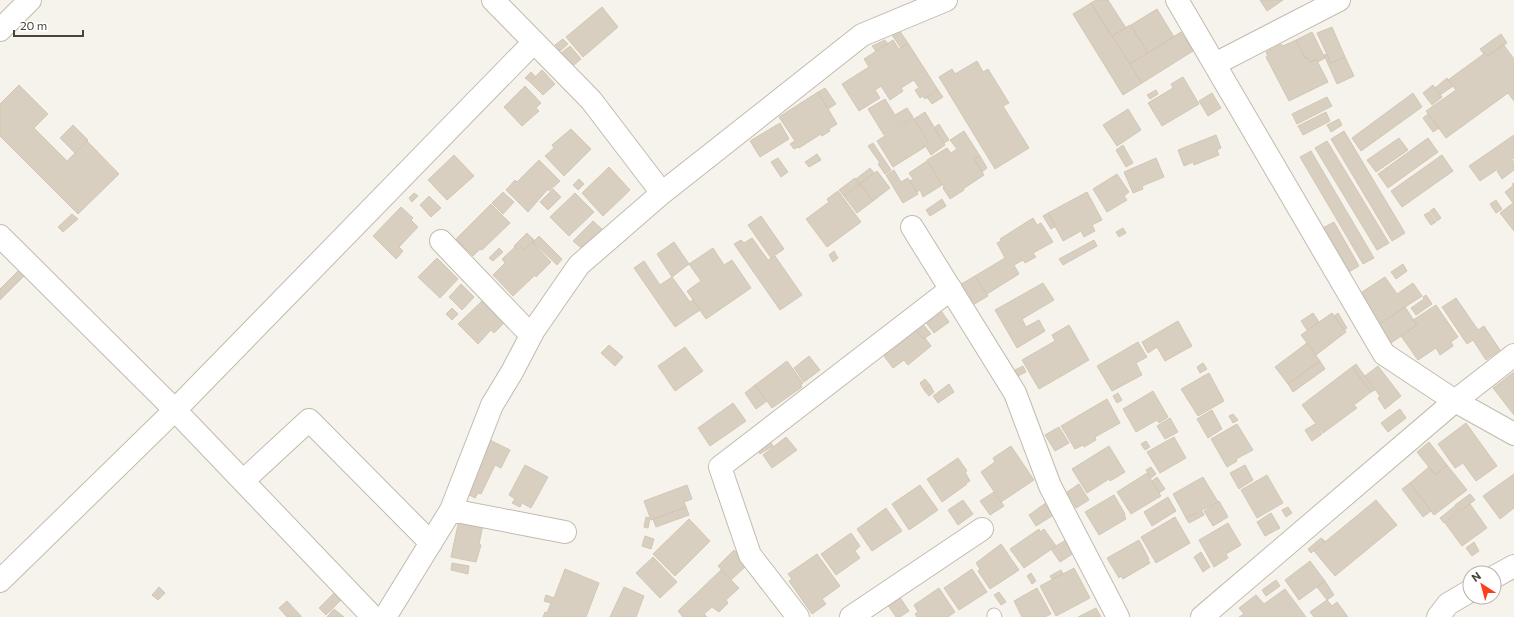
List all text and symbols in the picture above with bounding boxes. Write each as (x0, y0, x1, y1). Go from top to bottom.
scale bar (14, 12, 83, 38)
text: 20 m (20, 18, 47, 32)
north arrow (1462, 565, 1502, 605)
text: N (1469, 569, 1483, 584)

